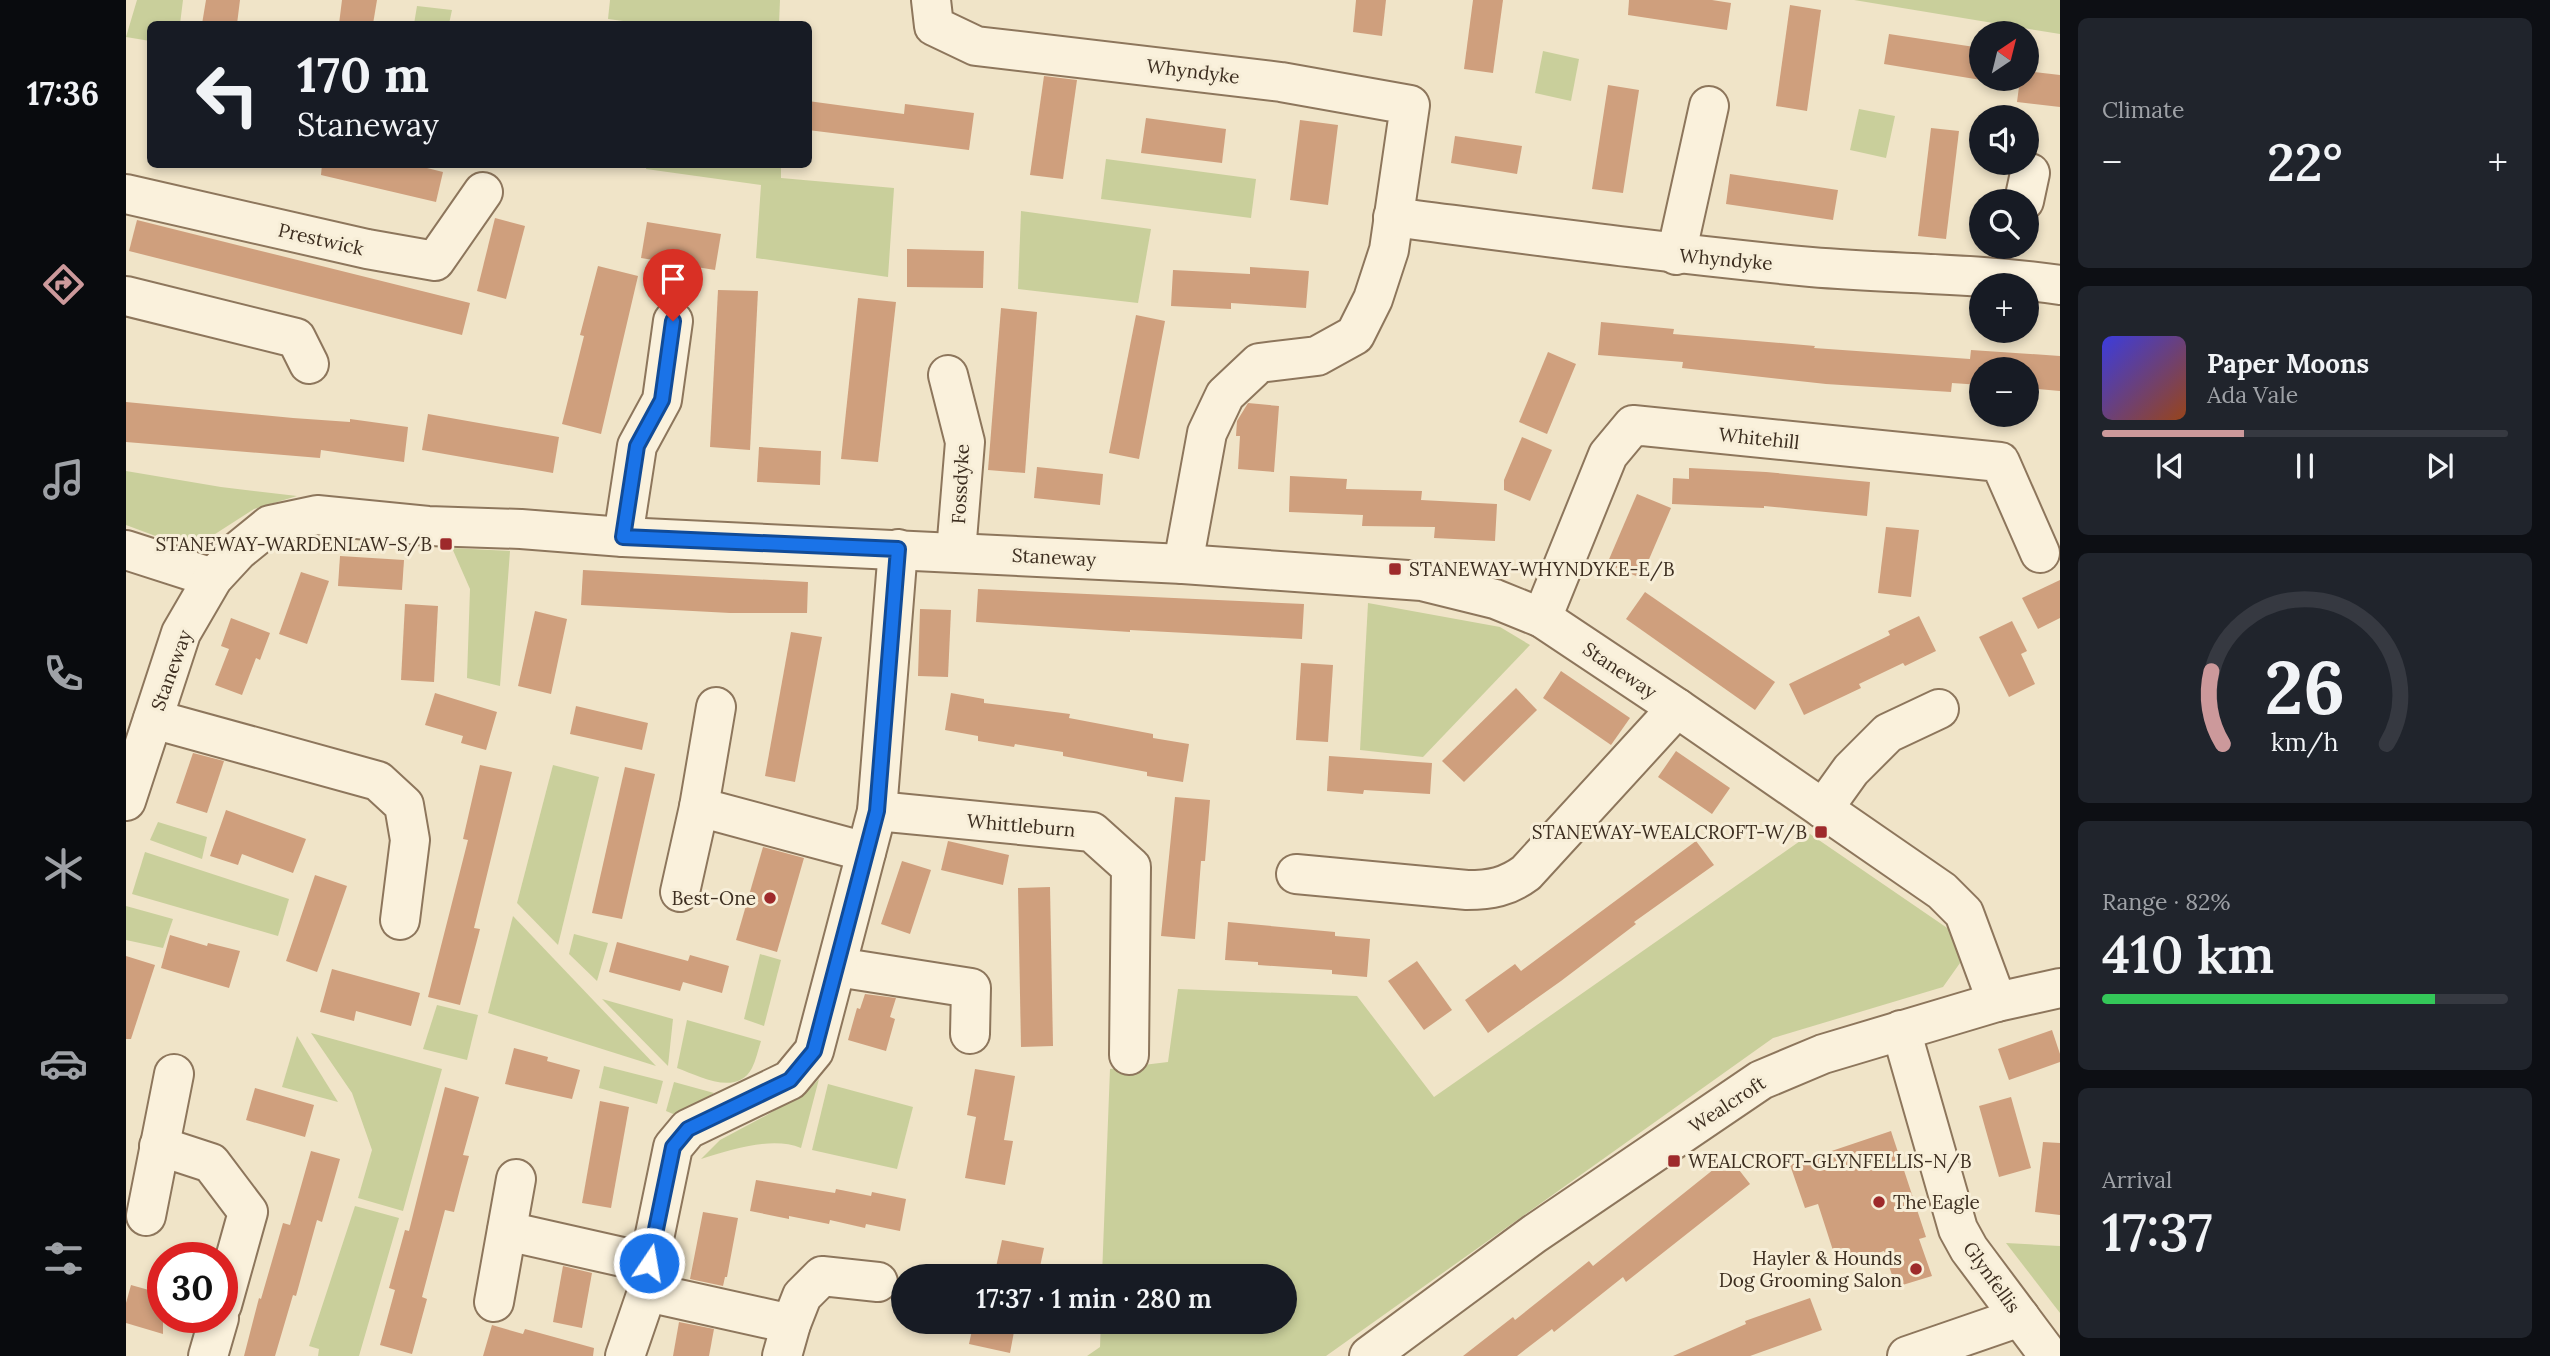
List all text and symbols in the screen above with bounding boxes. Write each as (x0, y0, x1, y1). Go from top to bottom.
north arrow (1969, 21, 2039, 91)
map controls (1969, 21, 2039, 427)
text: 170 m (297, 43, 429, 105)
icon: left (182, 49, 273, 140)
street label: Whyndyke (1145, 53, 1241, 89)
text: 17:36 (27, 73, 99, 114)
text: Climate (2102, 95, 2184, 124)
text: Staneway (297, 104, 439, 145)
button: sound (1969, 105, 2039, 175)
text: 22° (2267, 129, 2343, 195)
text: − (2102, 138, 2122, 186)
text: + (2488, 138, 2508, 186)
button: search (1969, 189, 2039, 259)
street label: Prestwick (276, 217, 367, 261)
street label: Whyndyke (1678, 243, 1774, 275)
pin (643, 249, 703, 321)
icon: directions (39, 260, 88, 309)
icon: arrive (654, 260, 692, 298)
button: + (1969, 273, 2039, 343)
text: Paper Moons (2207, 347, 2369, 380)
button: − (1969, 357, 2039, 427)
text: Ada Vale (2207, 380, 2298, 409)
street label: Whitehill (1717, 422, 1801, 454)
street label: Fossdyke (946, 443, 974, 525)
icon: previous (2151, 447, 2189, 485)
icon: pause (2286, 447, 2324, 485)
icon: next (2421, 447, 2459, 485)
icon: music (39, 455, 88, 504)
place label: STANEWAY-WARDENLAW-S/B (156, 532, 432, 557)
marker: STANEWAY-WARDENLAW-S/B (438, 536, 454, 552)
street label: Staneway (1011, 543, 1097, 571)
place label: STANEWAY-WHYNDYKE-E/B (1409, 557, 1675, 582)
marker: STANEWAY-WHYNDYKE-E/B (1387, 561, 1403, 577)
street label: Staneway (145, 626, 197, 714)
street label: Staneway (1578, 636, 1662, 704)
text: 26 (2265, 641, 2345, 734)
icon: phone (39, 649, 88, 698)
text: km/h (2271, 726, 2339, 758)
street label: Whittleburn (966, 808, 1076, 842)
place label: STANEWAY-WEALCROFT-W/B (1532, 820, 1807, 845)
marker: STANEWAY-WEALCROFT-W/B (1813, 824, 1829, 840)
icon: climate (39, 844, 88, 893)
place label: Best-One (672, 886, 756, 910)
text: Range · 82% (2102, 887, 2230, 916)
marker: Best-One (762, 890, 778, 906)
text: 410 km (2102, 921, 2274, 987)
icon: car (39, 1039, 88, 1088)
street label: Wealcroft (1684, 1070, 1770, 1138)
place label: WEALCROFT-GLYNFELLIS-N/B (1688, 1149, 1972, 1174)
marker: WEALCROFT-GLYNFELLIS-N/B (1666, 1153, 1682, 1169)
text: Arrival (2102, 1165, 2172, 1194)
place label: The Eagle (1893, 1190, 1980, 1214)
marker: The Eagle (1871, 1194, 1887, 1210)
text: 17:37 (2102, 1199, 2213, 1265)
position arrow (612, 1226, 686, 1300)
icon: filters (39, 1234, 88, 1283)
street label: Glynfellis (1958, 1237, 2026, 1317)
speed limit sign: 30 (147, 1242, 238, 1333)
place label: Hayler & Hounds Dog Grooming Salon (1719, 1246, 1902, 1292)
marker: Hayler & Hounds Dog Grooming Salon (1908, 1261, 1924, 1277)
text: 17:37 · 1 min · 280 m (976, 1282, 1212, 1315)

